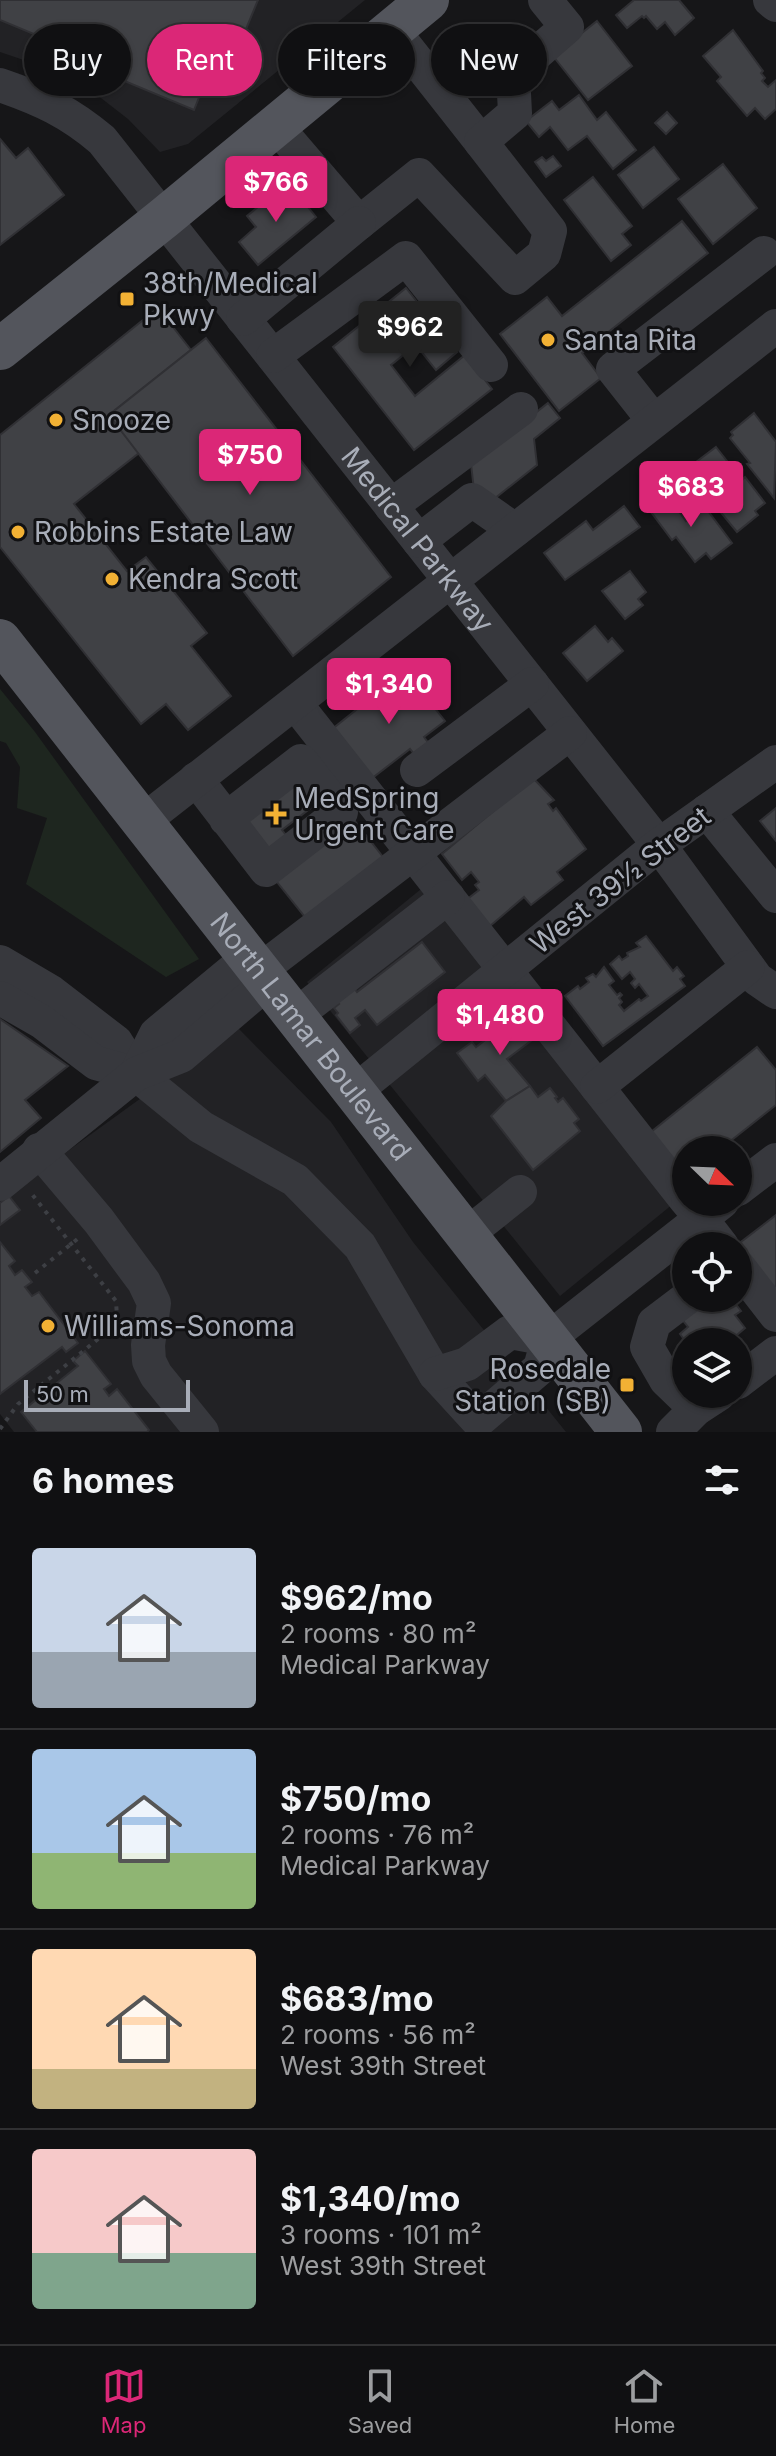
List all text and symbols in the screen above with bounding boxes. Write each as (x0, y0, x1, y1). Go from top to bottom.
chip: Buy (24, 24, 131, 96)
chip: Rent (147, 24, 262, 96)
chip: Filters (278, 24, 415, 96)
chip: New (431, 24, 547, 96)
pin: $766 (229, 156, 323, 224)
text: $766 (243, 166, 309, 197)
place label: 38th/Medical Pkwy (143, 266, 318, 332)
marker: 38th/Medical Pkwy (118, 290, 136, 308)
pin: $962 (363, 301, 457, 369)
text: $962 (376, 311, 444, 342)
place label: Santa Rita (564, 323, 697, 357)
marker: Santa Rita (539, 331, 557, 349)
place label: Snooze (72, 403, 171, 437)
marker: Snooze (47, 411, 65, 429)
pin: $750 (203, 429, 297, 497)
text: $750 (217, 439, 283, 470)
street label: Medical Parkway (334, 440, 501, 639)
pin: $683 (644, 461, 738, 529)
text: $683 (657, 471, 725, 502)
place label: Robbins Estate Law (34, 515, 293, 549)
marker: Robbins Estate Law (9, 523, 27, 541)
place label: Kendra Scott (128, 562, 298, 596)
marker: Kendra Scott (103, 570, 121, 588)
pin: $1,340 (324, 658, 454, 726)
text: $1,340 (345, 668, 433, 699)
place label: MedSpring Urgent Care (294, 781, 455, 847)
street label: West 39½ Street (523, 799, 717, 961)
marker: MedSpring Urgent Care (265, 803, 287, 825)
street label: North Lamar Boulevard (203, 906, 419, 1167)
pin: $1,480 (435, 989, 565, 1057)
text: $1,480 (456, 999, 544, 1030)
north arrow (672, 1136, 752, 1216)
map controls (672, 1136, 752, 1408)
button: locate (672, 1232, 752, 1312)
place label: Williams-Sonoma (64, 1309, 295, 1343)
marker: Williams-Sonoma (39, 1317, 57, 1335)
button: layers (672, 1328, 752, 1408)
place label: Rosedale Station (SB) (454, 1352, 611, 1418)
scale bar (24, 1376, 190, 1412)
marker: Rosedale Station (SB) (618, 1376, 636, 1394)
text: 50 m (36, 1381, 89, 1407)
icon: filters (700, 1458, 744, 1502)
text: 6 homes (32, 1460, 174, 1501)
text: $962/mo (280, 1577, 433, 1618)
icon: home (96, 1580, 192, 1676)
text: 2 rooms · 80 m² (280, 1618, 476, 1649)
text: Medical Parkway (280, 1649, 490, 1680)
text: $750/mo (280, 1778, 431, 1819)
icon: home (96, 1781, 192, 1877)
text: 2 rooms · 76 m² (280, 1819, 474, 1850)
text: Medical Parkway (280, 1850, 490, 1881)
text: $683/mo (280, 1978, 434, 2019)
icon: home (96, 1981, 192, 2077)
text: 2 rooms · 56 m² (280, 2019, 476, 2050)
text: West 39th Street (280, 2050, 486, 2081)
text: $1,340/mo (280, 2178, 460, 2219)
icon: home (96, 2181, 192, 2277)
text: 3 rooms · 101 m² (280, 2219, 482, 2250)
text: West 39th Street (280, 2250, 486, 2281)
tab: Map (101, 2364, 146, 2438)
tab: Saved (348, 2364, 412, 2438)
tab: Home (614, 2364, 675, 2438)

